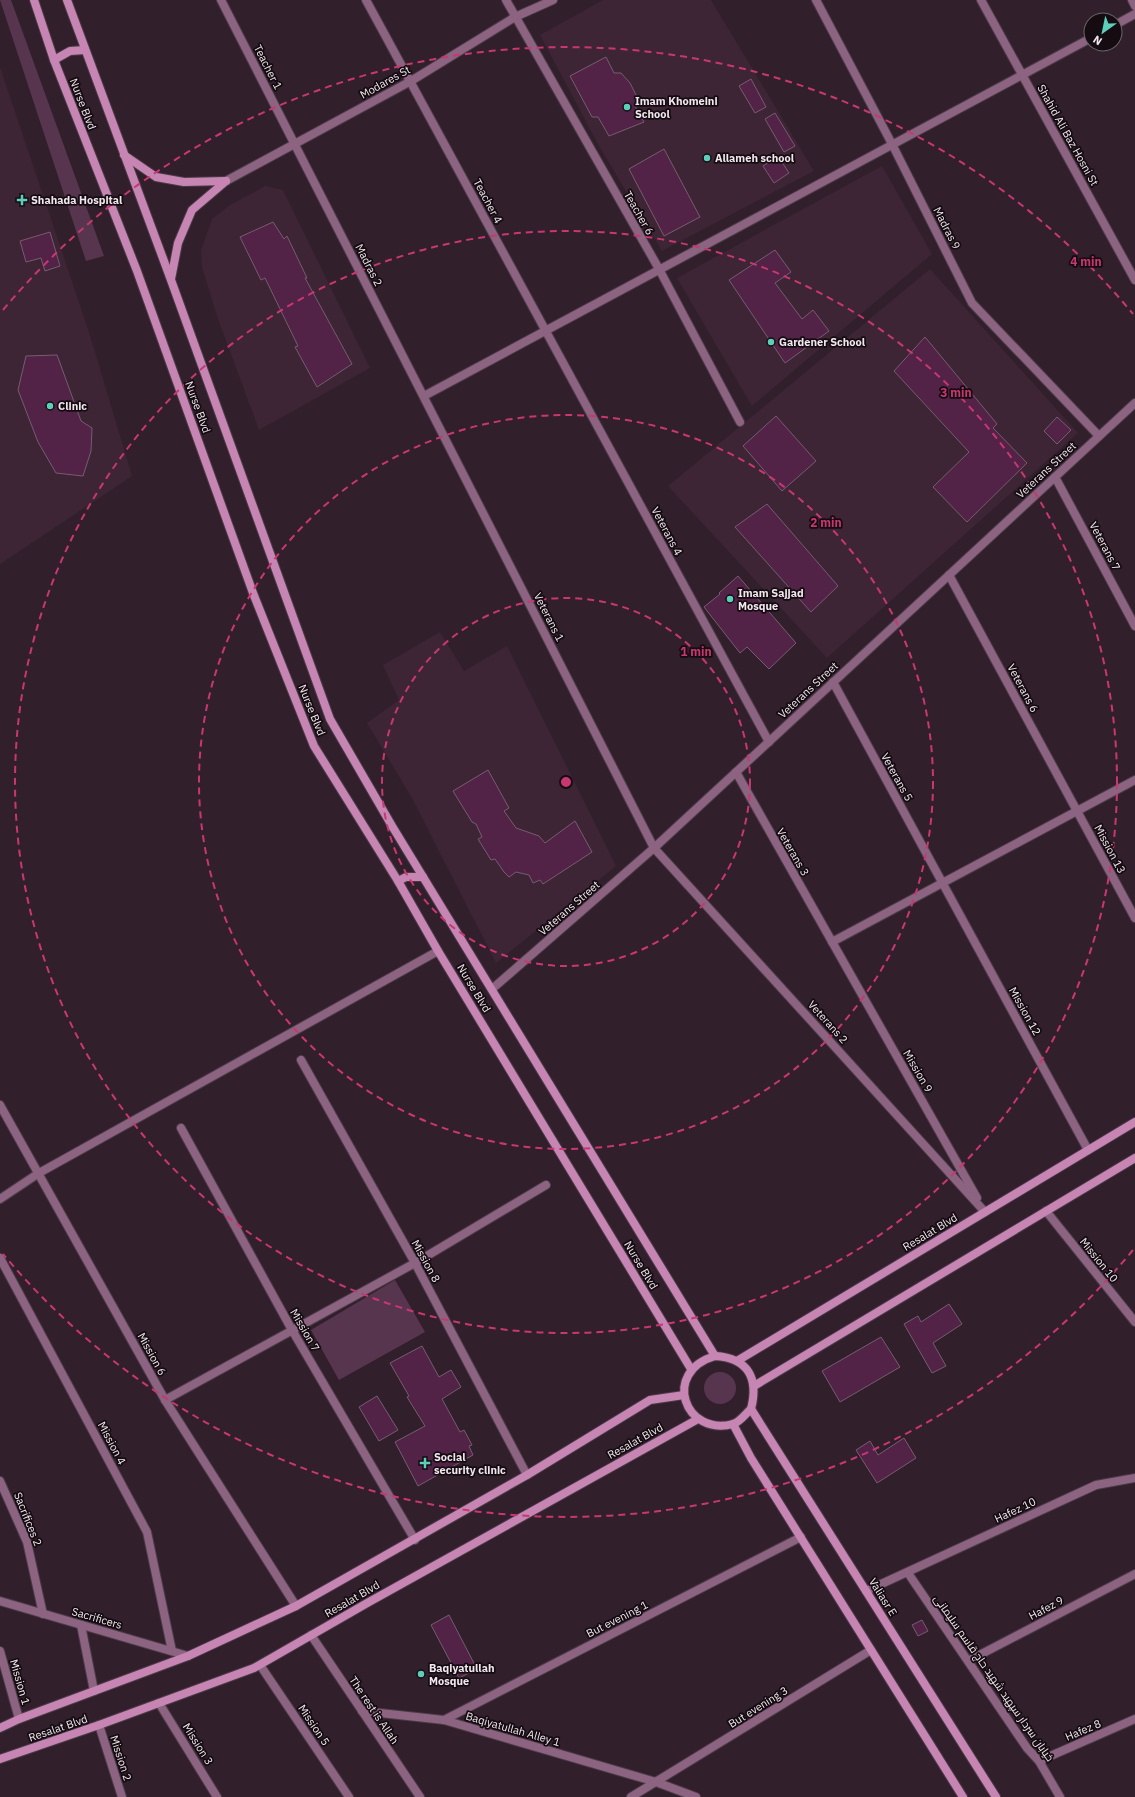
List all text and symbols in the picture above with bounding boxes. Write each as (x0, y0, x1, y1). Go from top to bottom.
north arrow (1083, 12, 1123, 52)
text: N (1090, 32, 1105, 48)
street label: Teacher 1 (251, 42, 285, 92)
street label: Modares St (357, 62, 413, 102)
street label: Nurse Blvd (67, 76, 99, 132)
street label: Shahid Ali Baz Hosni St (1034, 82, 1102, 188)
place label: Imam Khomeini School (635, 94, 718, 121)
marker: Imam Khomeini School (622, 102, 632, 112)
place label: Allameh school (715, 151, 795, 165)
marker: Allameh school (702, 153, 712, 163)
street label: Teacher 4 (470, 176, 506, 226)
street label: Teacher 6 (621, 188, 657, 238)
place label: Shahada Hospital (31, 193, 123, 207)
marker: Shahada Hospital (16, 194, 28, 206)
street label: Madras 9 (930, 205, 964, 251)
street label: Madras 2 (352, 242, 386, 288)
text: 4 min (1070, 254, 1102, 269)
place label: Gardener School (779, 335, 866, 349)
marker: Gardener School (766, 337, 776, 347)
street label: Nurse Blvd (182, 379, 214, 435)
text: 3 min (940, 385, 972, 400)
place label: Clinic (58, 399, 87, 413)
marker: Clinic (45, 401, 55, 411)
street label: Veterans Street (1013, 439, 1079, 501)
street label: Veterans 4 (648, 504, 686, 558)
text: 2 min (810, 515, 842, 530)
street label: Veterans 7 (1086, 519, 1124, 573)
place label: Imam Sajjad Mosque (738, 586, 804, 613)
street label: Veterans 1 (531, 590, 567, 644)
marker: Imam Sajjad Mosque (725, 594, 735, 604)
text: 1 min (680, 644, 712, 659)
street label: Veterans Street (775, 659, 841, 721)
street label: Veterans 6 (1004, 661, 1042, 715)
street label: Nurse Blvd (295, 682, 329, 738)
street label: Veterans 5 (878, 750, 916, 804)
centre of rings (559, 775, 573, 789)
street label: Mission 13 (1091, 822, 1129, 876)
street label: Veterans 3 (774, 826, 812, 878)
street label: Veterans Street (536, 878, 603, 938)
street label: Nurse Blvd (454, 961, 494, 1015)
street label: Mission 12 (1006, 984, 1044, 1038)
street label: Veterans 2 (805, 998, 851, 1046)
street label: Mission 9 (900, 1047, 936, 1095)
street label: Resalat Blvd (900, 1210, 960, 1254)
street label: Mission 10 (1077, 1235, 1121, 1285)
street label: Mission 8 (409, 1237, 443, 1285)
street label: Nurse Blvd (621, 1238, 661, 1292)
street label: Mission 7 (287, 1306, 323, 1354)
street label: Mission 6 (135, 1330, 169, 1378)
street label: Mission 4 (95, 1419, 129, 1467)
street label: Resalat Blvd (605, 1420, 665, 1462)
place label: Social security clinic (434, 1450, 506, 1477)
marker: Social security clinic (419, 1457, 431, 1469)
street label: Sacrifices 2 (11, 1490, 45, 1548)
street label: Hafez 10 (992, 1494, 1038, 1526)
street label: Valiasr E (866, 1575, 900, 1619)
street label: Resalat Blvd (322, 1578, 382, 1620)
street label: خیابان سردار سپهبد شهید حاج قاسم سلیمانی (930, 1592, 1057, 1765)
street label: Hafez 9 (1026, 1593, 1066, 1623)
street label: But evening 1 (584, 1597, 651, 1641)
street label: Sacrificers (70, 1604, 124, 1632)
street label: Mission 1 (7, 1658, 33, 1707)
place label: Baqiyatullah Mosque (429, 1661, 495, 1688)
marker: Baqiyatullah Mosque (416, 1669, 426, 1679)
street label: The rest is Allah (346, 1673, 402, 1747)
street label: But evening 3 (726, 1683, 790, 1731)
street label: Mission 5 (295, 1702, 333, 1748)
street label: Baqiyatullah Alley 1 (464, 1709, 562, 1749)
street label: Resalat Blvd (27, 1711, 89, 1745)
street label: Hafez 8 (1063, 1716, 1103, 1744)
street label: Mission 3 (180, 1720, 216, 1768)
street label: Mission 2 (107, 1734, 135, 1782)

